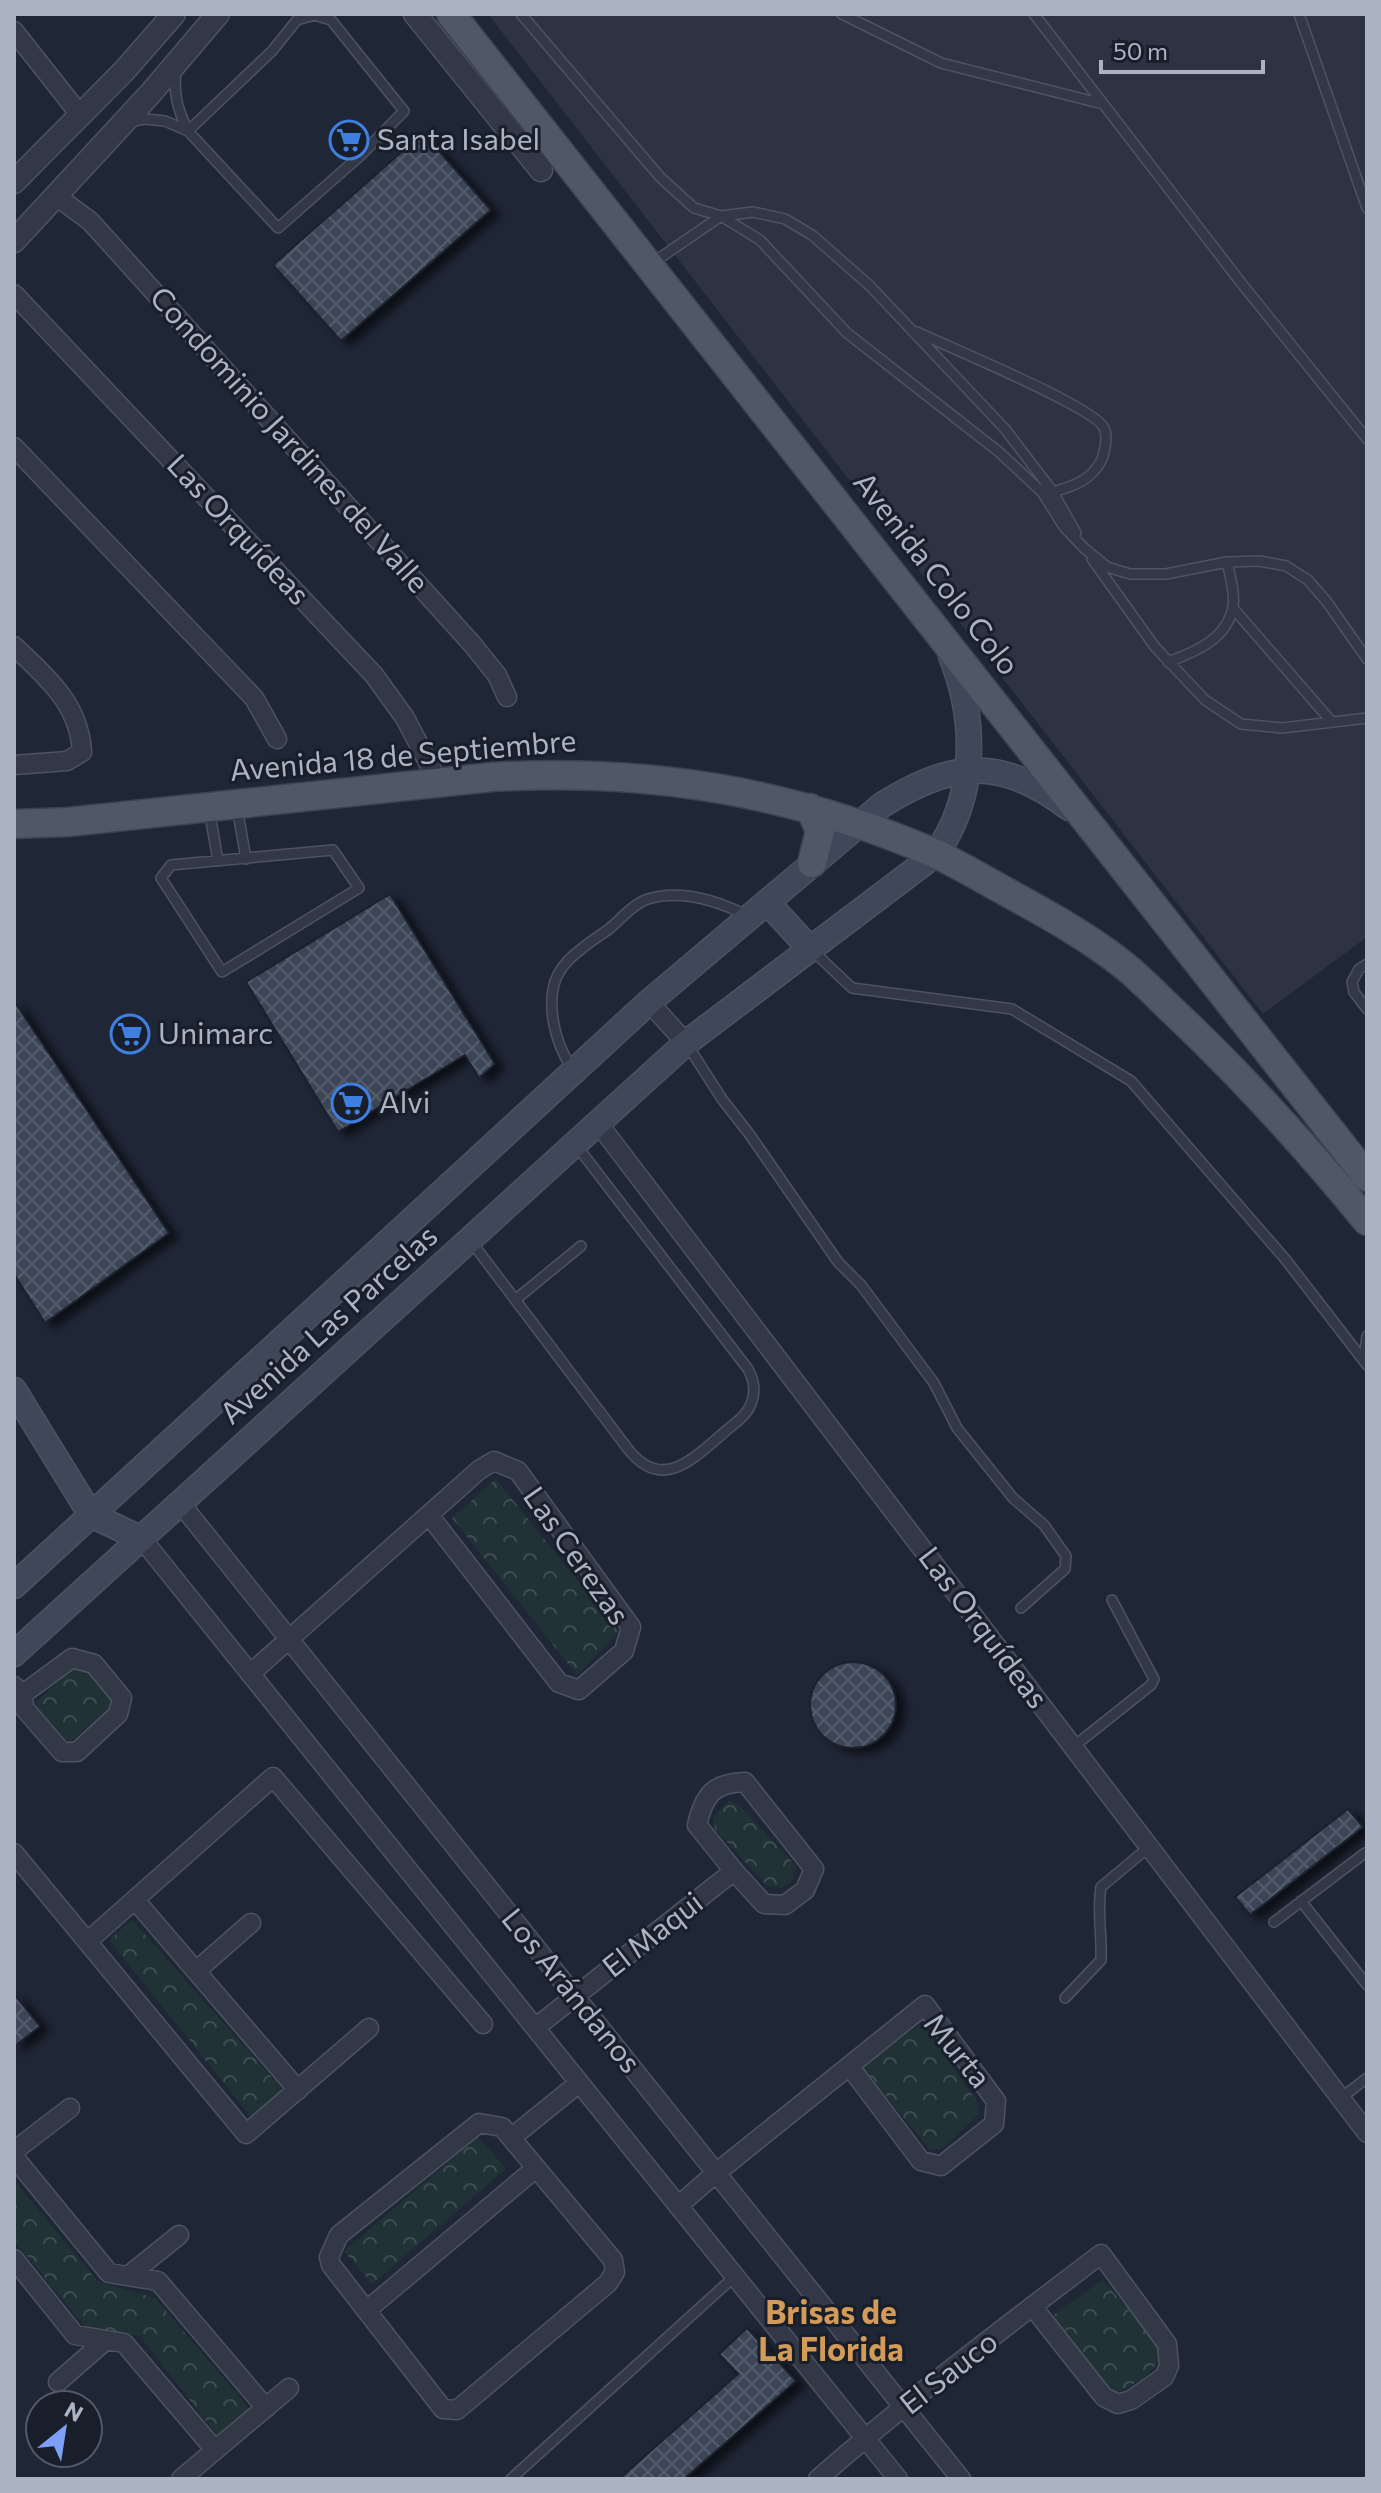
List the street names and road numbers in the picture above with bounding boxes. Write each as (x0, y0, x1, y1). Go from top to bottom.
street label: Condominio Jardines del Valle (144, 278, 438, 599)
street label: Las Orquídeas (161, 445, 319, 611)
street label: Avenida Colo Colo (847, 463, 1029, 681)
street label: Avenida 18 de Septiembre (228, 720, 578, 787)
street label: Avenida Las Parcelas (211, 1216, 444, 1430)
street label: Las Cerezas (517, 1478, 639, 1631)
street label: Las Orquídeas (912, 1538, 1058, 1715)
street label: El Maqui (594, 1882, 709, 1984)
street label: Los Arándanos (495, 1900, 651, 2079)
street label: Murta (918, 2005, 1000, 2094)
street label: El Sauco (891, 2321, 1004, 2421)

